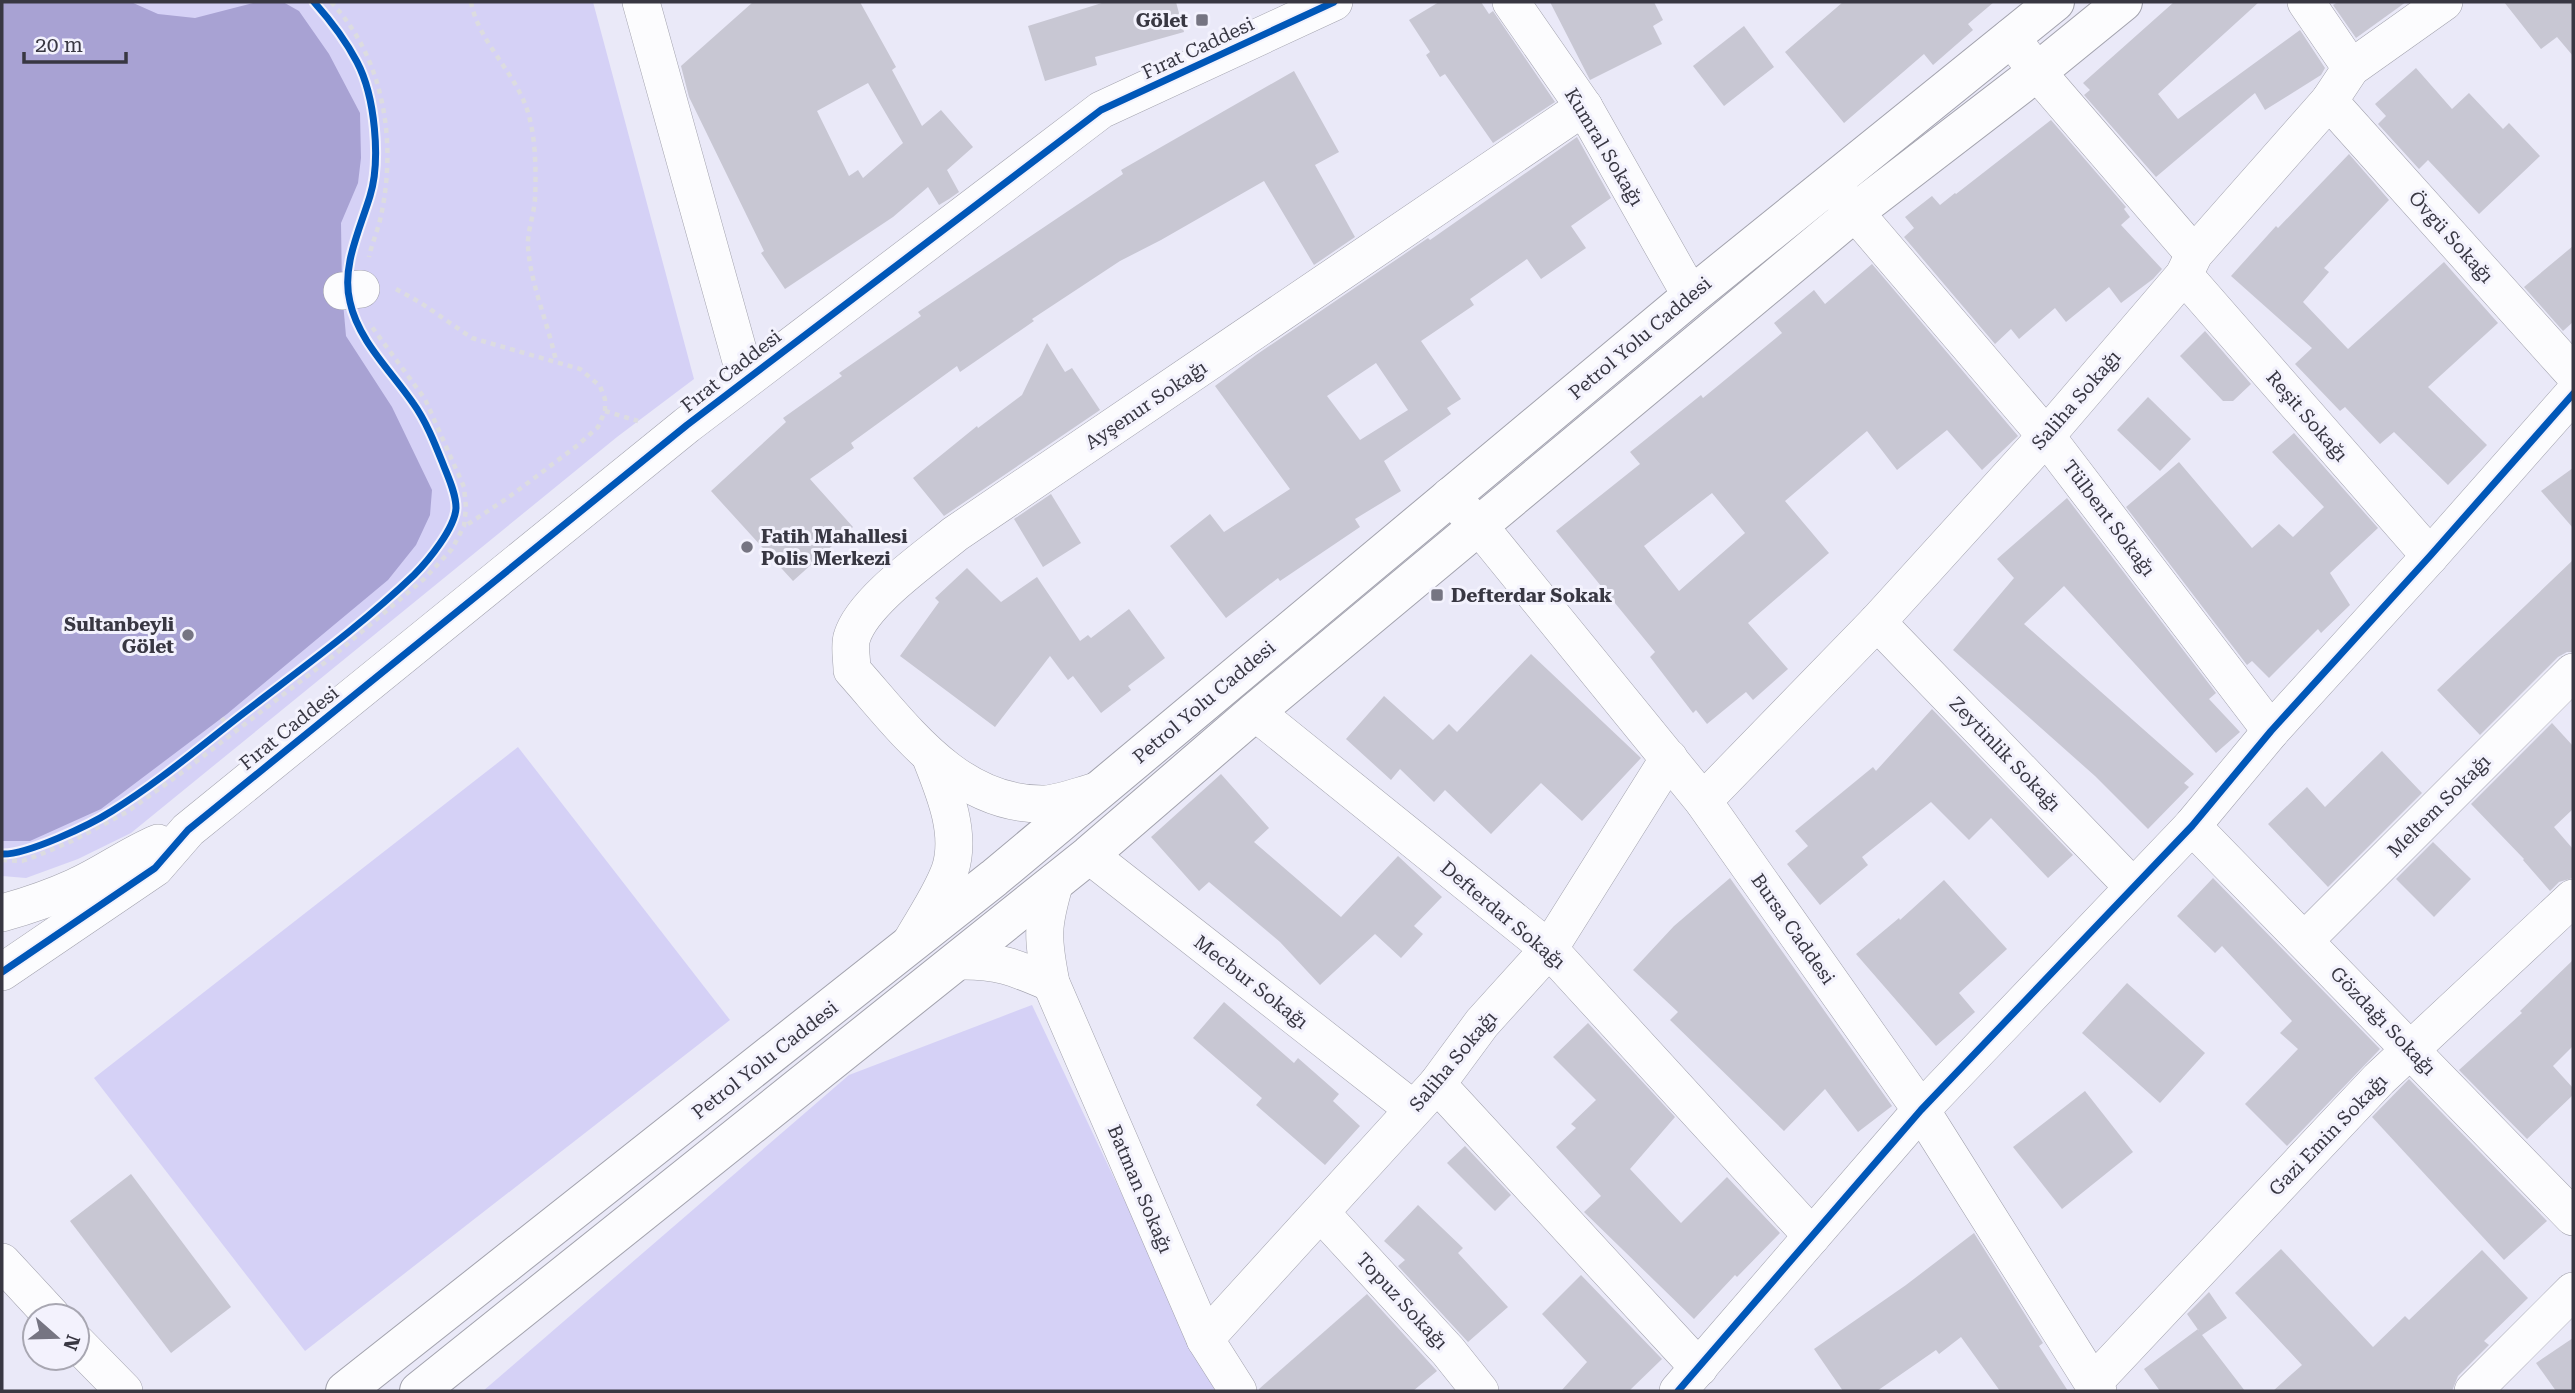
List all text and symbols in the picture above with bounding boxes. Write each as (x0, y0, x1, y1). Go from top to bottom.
place label: Gölet (1136, 9, 1188, 32)
street label: Fırat Caddesi (1138, 12, 1258, 84)
marker: Gölet (1194, 12, 1210, 28)
scale bar (24, 21, 126, 65)
text: 20 m (35, 33, 83, 57)
street label: Kumral Sokağı (1560, 84, 1648, 210)
street label: Övgü Sokağı (2404, 186, 2498, 288)
street label: Petrol Yolu Caddesi (1564, 272, 1716, 404)
street label: Fırat Caddesi (676, 325, 786, 417)
street label: Saliha Sokağı (2027, 346, 2125, 454)
street label: Ayşenur Sokağı (1081, 356, 1211, 454)
street label: Reşit Sokağı (2261, 366, 2353, 466)
street label: Tülbent Sokağı (2058, 455, 2160, 581)
place label: Fatih Mahallesi Polis Merkezi (761, 525, 907, 570)
marker: Fatih Mahallesi Polis Merkezi (739, 539, 755, 555)
place label: Defterdar Sokak (1451, 584, 1612, 607)
marker: Defterdar Sokak (1429, 587, 1445, 603)
place label: Sultanbeyli Gölet (64, 613, 174, 658)
marker: Sultanbeyli Gölet (180, 627, 196, 643)
street label: Petrol Yolu Caddesi (1128, 636, 1280, 768)
street label: Fırat Caddesi (235, 681, 343, 775)
street label: Zeytinlik Sokağı (1945, 692, 2065, 816)
street label: Meltem Sokağı (2383, 750, 2495, 862)
street label: Defterdar Sokağı (1436, 856, 1570, 974)
street label: Bursa Caddesi (1746, 869, 1840, 989)
street label: Mecbur Sokağı (1189, 930, 1313, 1034)
street label: Gözdağı Sokağı (2325, 962, 2441, 1080)
street label: Petrol Yolu Caddesi (688, 996, 842, 1124)
street label: Saliha Sokağı (1404, 1006, 1502, 1116)
street label: Gazi Emin Sokağı (2264, 1069, 2392, 1201)
street label: Batman Sokağı (1103, 1122, 1177, 1256)
street label: Topuz Sokağı (1351, 1248, 1453, 1354)
north arrow (21, 1302, 91, 1372)
text: N (58, 1332, 85, 1354)

